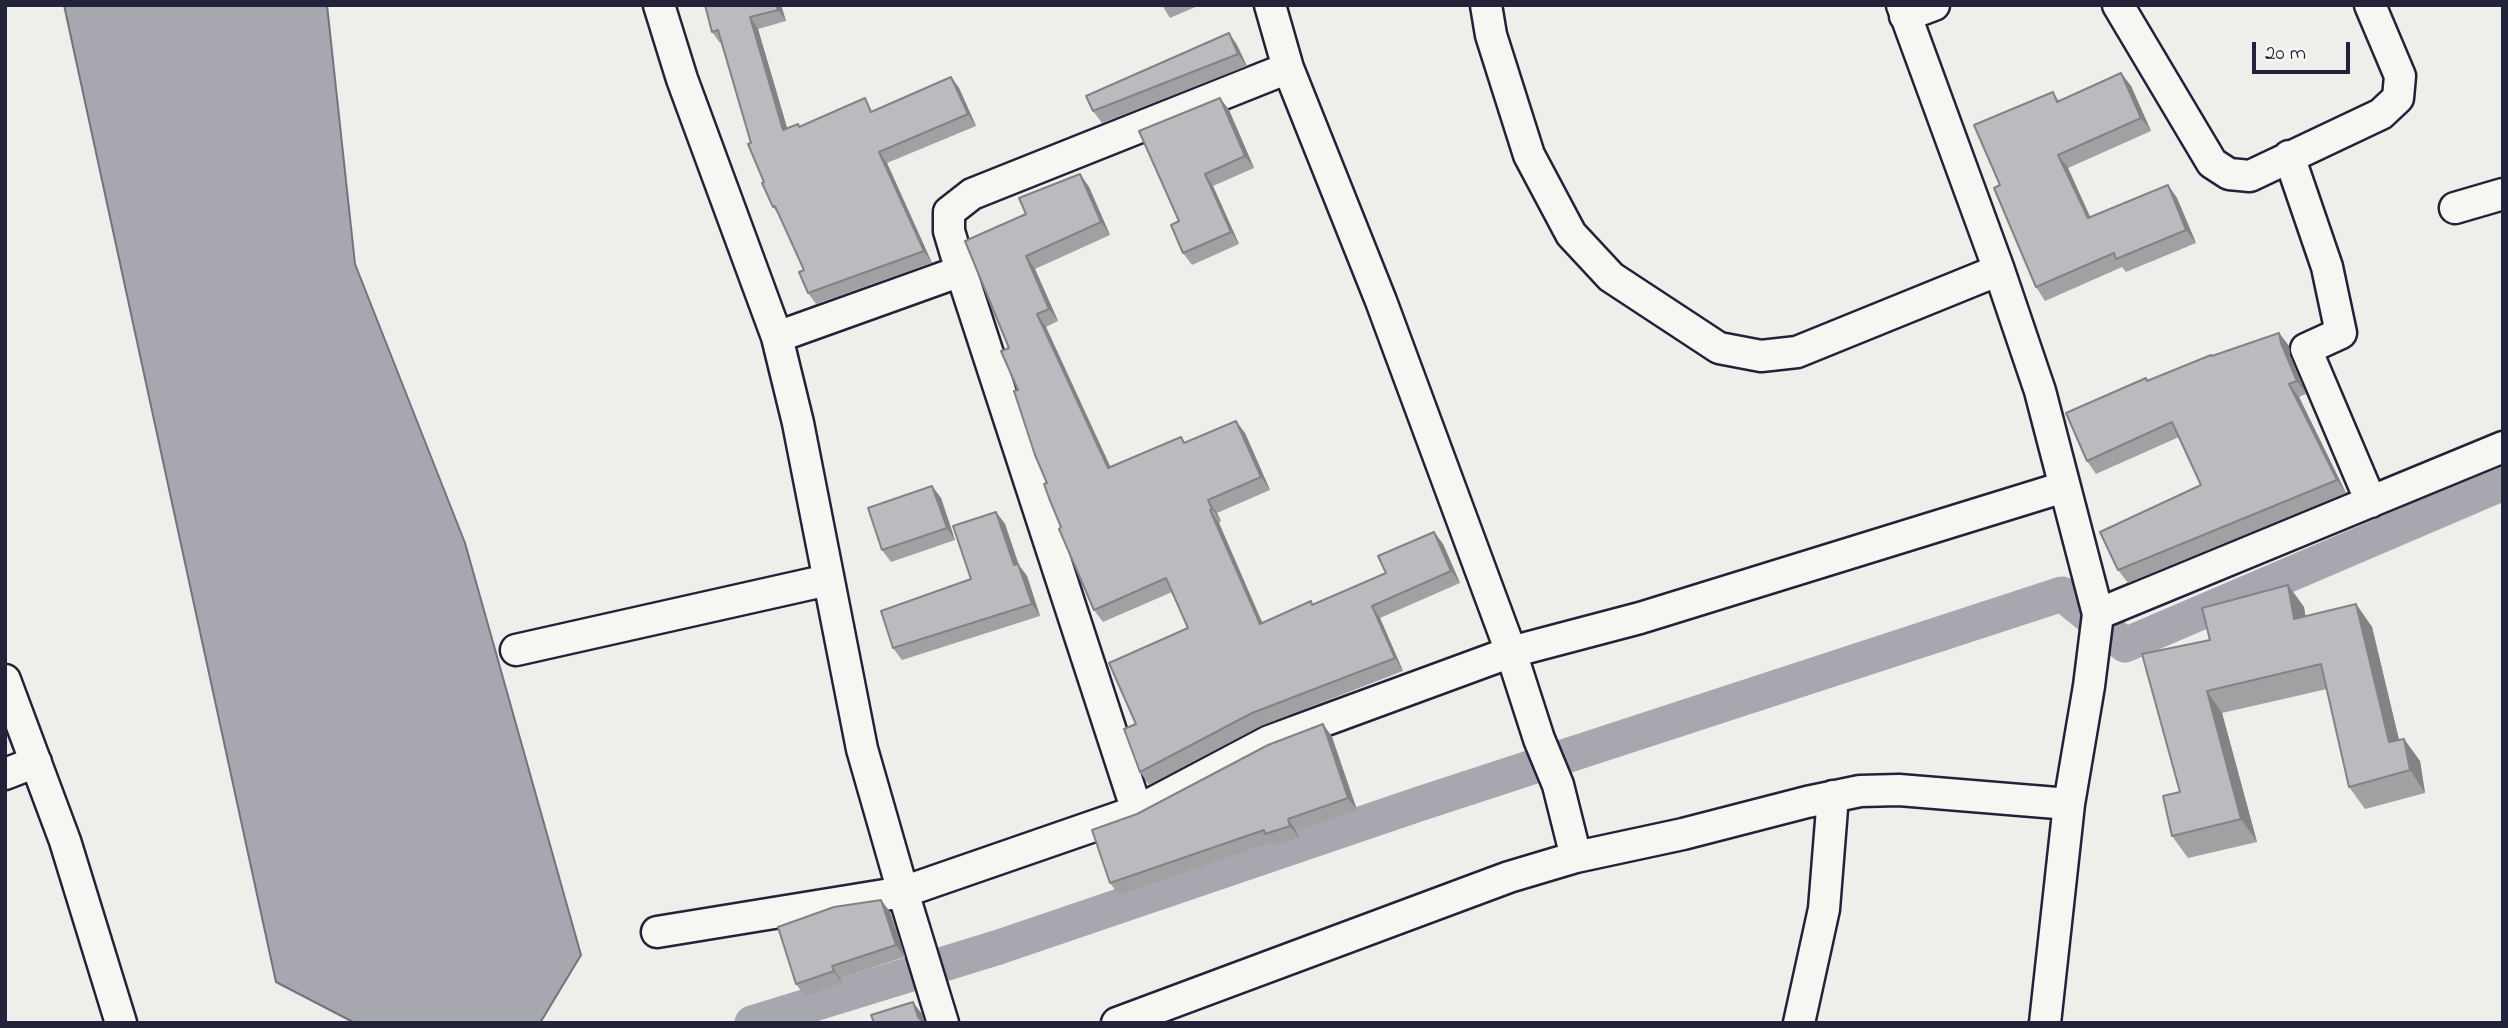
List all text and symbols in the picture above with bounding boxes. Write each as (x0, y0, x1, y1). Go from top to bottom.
scale bar (2256, 28, 2354, 72)
text: 20 m (2265, 39, 2306, 69)

